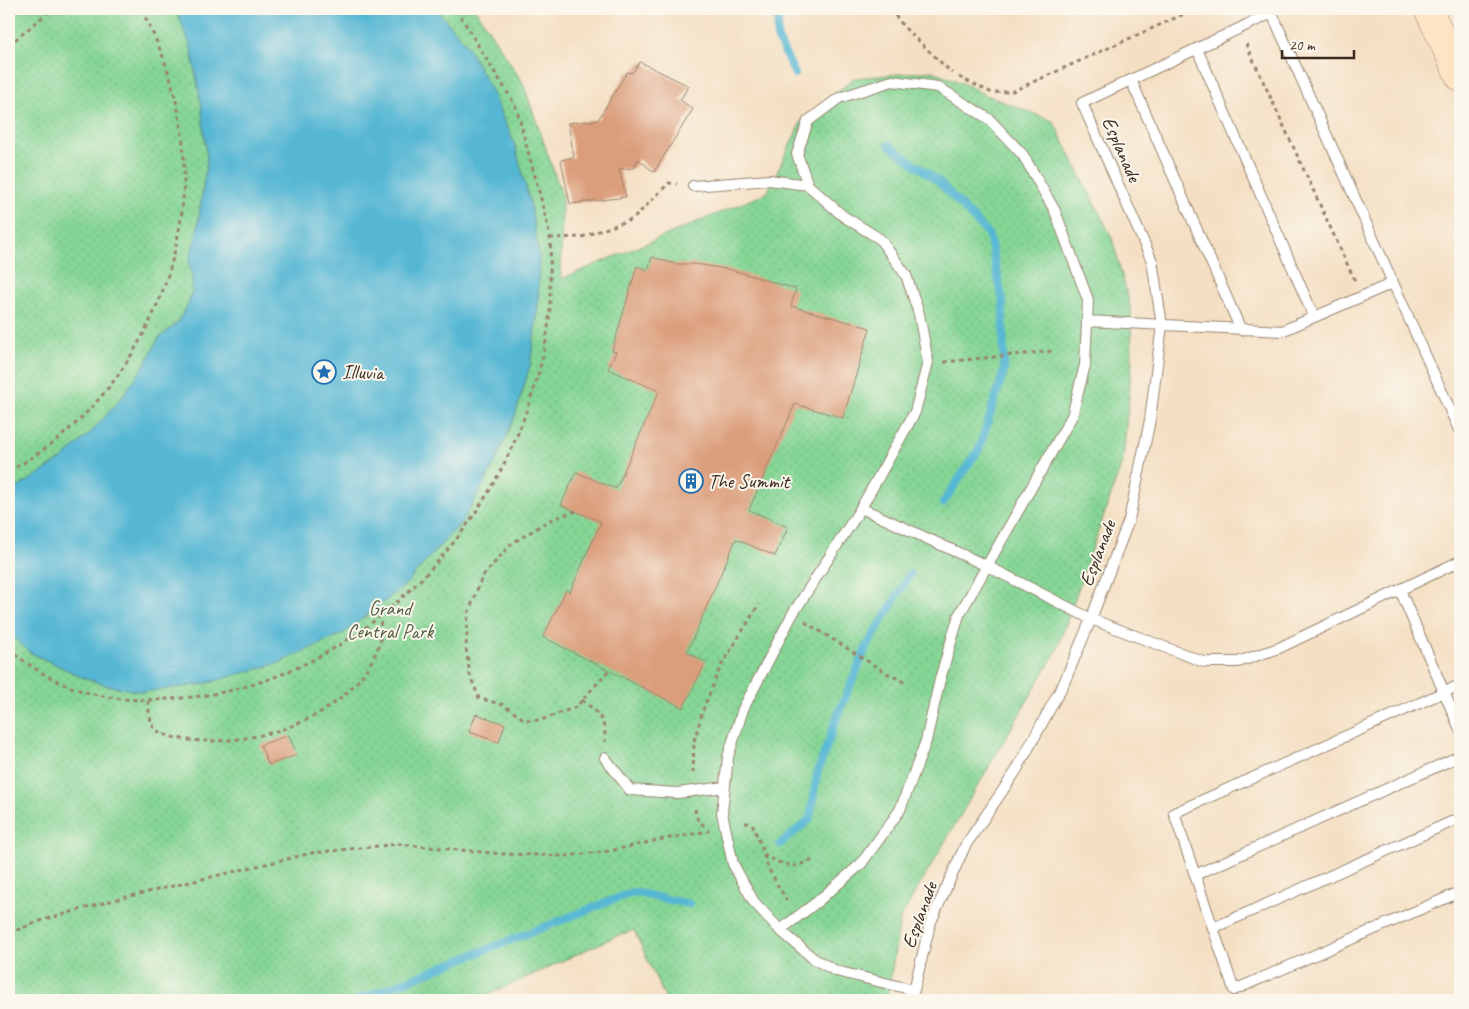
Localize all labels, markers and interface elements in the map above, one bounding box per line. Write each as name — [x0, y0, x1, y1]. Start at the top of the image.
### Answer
scale bar — [1282, 28, 1354, 60]
text: 20 m — [1289, 36, 1316, 55]
street label: Esplanade — [1096, 113, 1147, 187]
place icon: Illuvia — [311, 359, 337, 385]
place label: Illuvia — [342, 360, 385, 385]
building icon: The Summit — [678, 468, 704, 494]
place label: The Summit — [708, 469, 791, 494]
street label: Esplanade — [1074, 515, 1122, 590]
park label: Grand Central Park — [347, 596, 435, 644]
street label: Esplanade — [896, 877, 943, 952]

